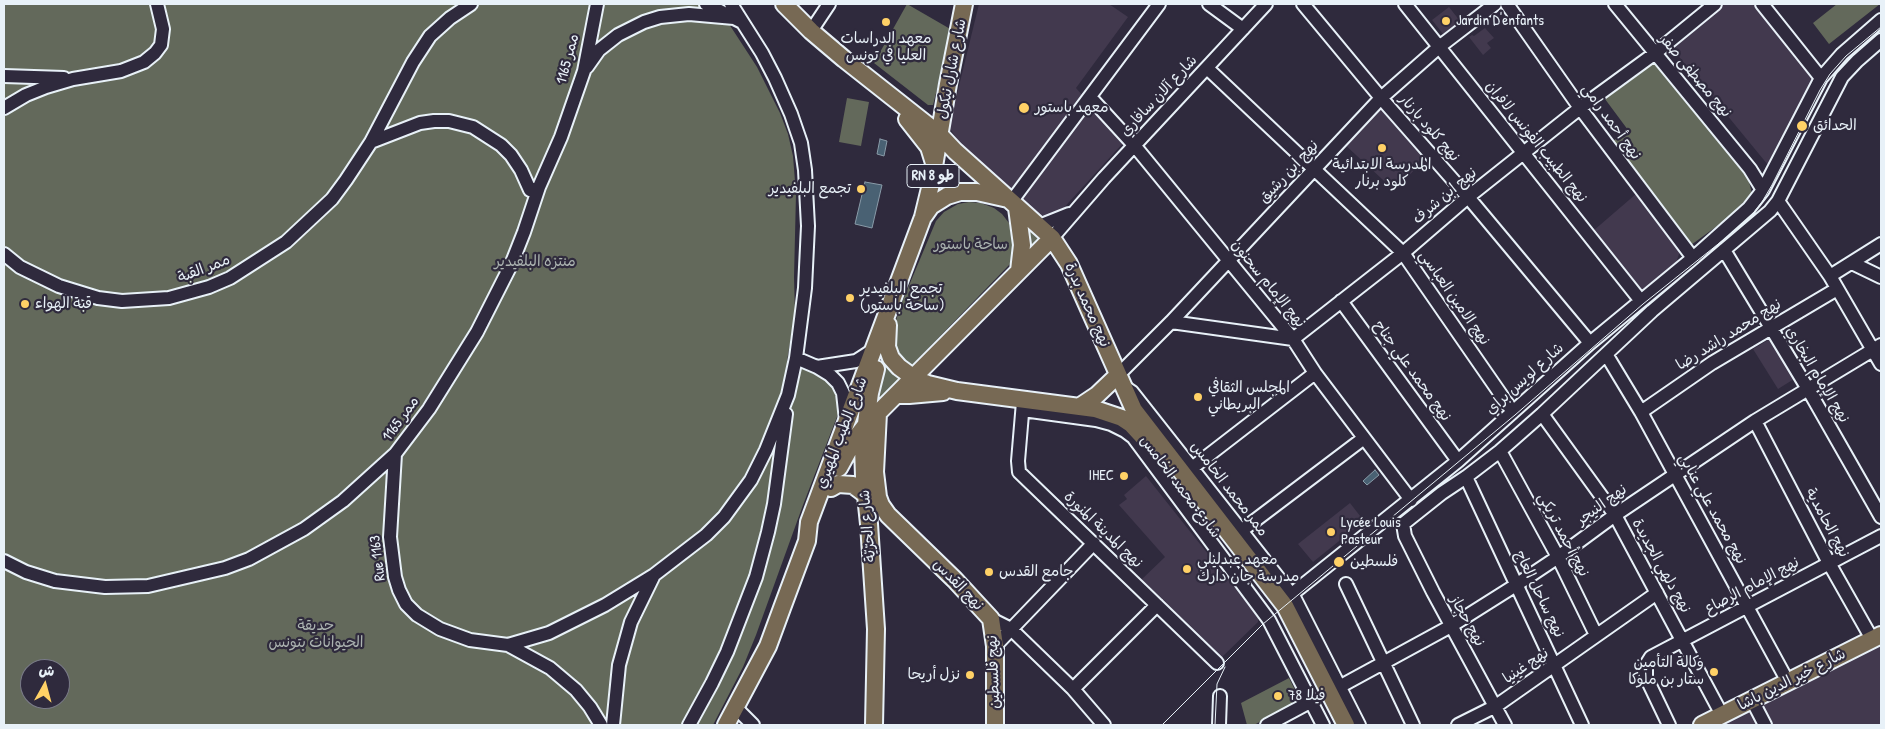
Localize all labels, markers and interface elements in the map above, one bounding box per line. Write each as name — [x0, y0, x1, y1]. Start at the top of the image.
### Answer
place label: Jardin D'enfants — [1456, 12, 1544, 30]
marker: Jardin D'enfants — [1440, 15, 1452, 27]
marker: معهد الدراسات العليا في تونس — [880, 16, 892, 28]
street label: شارع شارل نيكول — [933, 17, 971, 121]
place label: معهد الدراسات العليا في تونس — [840, 30, 932, 65]
street label: نهج مصطفى صفر — [1655, 31, 1735, 121]
street label: ممر 1165 — [553, 32, 583, 86]
street label: شارع آلان سافاري — [1117, 52, 1201, 140]
street label: نهج الطبيب الفونس لافران — [1481, 77, 1591, 207]
street label: نهج أحمد رامي — [1578, 81, 1644, 163]
street label: نهج كلود بارنار — [1395, 91, 1463, 165]
place label: معهد باستور — [1035, 99, 1109, 117]
marker: معهد باستور — [1017, 101, 1031, 115]
place label: الحدائق — [1813, 117, 1857, 135]
marker: الحدائق — [1795, 119, 1809, 133]
street label: نهج ابن رشيق — [1255, 137, 1323, 207]
marker: المدرسة الابتدائية كلود برنار — [1376, 142, 1388, 154]
place label: المدرسة الابتدائية كلود برنار — [1333, 156, 1431, 191]
street label: نهج ابن شرف — [1409, 164, 1481, 228]
road number: RN 8 طو — [907, 165, 959, 188]
place label: تجمع البلفيدير — [769, 180, 851, 198]
marker: تجمع البلفيدير — [855, 183, 867, 195]
park label: ساحة باستور — [934, 236, 1008, 254]
street label: نهج الإمام سحنون — [1227, 236, 1309, 332]
street label: نهج الامين العباسي — [1415, 247, 1493, 349]
street label: ممر القبة — [175, 251, 233, 287]
park label: منتزه البلفيدير — [494, 253, 576, 271]
street label: نهج محمد بدرة — [1060, 260, 1114, 350]
place label: تجمع البلفيدير (ساحة باستور) — [860, 280, 944, 315]
marker: تجمع البلفيدير (ساحة باستور) — [844, 292, 856, 304]
place label: قبة الهواء — [35, 295, 92, 313]
street label: نهج محمد راشد رضا — [1673, 295, 1785, 375]
marker: قبة الهواء — [19, 298, 31, 310]
street label: نهج محمد علي جناح — [1369, 317, 1455, 425]
street label: نهج الإمام البخاري — [1781, 324, 1853, 426]
street label: شارع لويس براي — [1482, 339, 1568, 419]
street label: شارع الطيب المهيري — [812, 375, 872, 491]
place label: المجلس الثقافي البريطاني — [1208, 379, 1290, 414]
marker: المجلس الثقافي البريطاني — [1192, 391, 1204, 403]
street label: ممر 1165 — [379, 393, 423, 445]
street label: شارع محمد الخامس — [1136, 432, 1224, 542]
street label: ممر محمد الخامس — [1186, 438, 1272, 540]
street label: نهج محمد علي عنابي — [1674, 451, 1750, 567]
place label: IHEC — [1089, 467, 1114, 485]
marker: IHEC — [1118, 470, 1130, 482]
street label: نهج النيجر — [1573, 481, 1631, 529]
street label: نهج الحامدية — [1801, 485, 1853, 561]
street label: نهج المدينة المنورة — [1060, 488, 1146, 572]
street label: شارع الحرّيّة — [856, 489, 880, 563]
street label: نهج أحمد تريكي — [1533, 490, 1593, 580]
place label: Lycée Louis Pasteur — [1341, 514, 1401, 549]
street label: نهج دلهي الجديدة — [1628, 516, 1694, 616]
marker: Lycée Louis Pasteur — [1325, 526, 1337, 538]
street label: Rue 1163 — [366, 534, 390, 582]
street label: نهج ساحل العاج — [1510, 547, 1568, 641]
place label: معهد عبدليلي مدرسة جان دارك — [1197, 551, 1299, 586]
place label: فلسطين — [1350, 553, 1398, 571]
street label: نهج الإمام الرصاع — [1701, 553, 1803, 619]
street label: نهج القدس — [929, 555, 987, 615]
marker: فلسطين — [1332, 555, 1346, 569]
place label: جامع القدس — [999, 563, 1073, 581]
marker: معهد عبدليلي مدرسة جان دارك — [1181, 563, 1193, 575]
marker: جامع القدس — [983, 566, 995, 578]
street label: نهج حجاز — [1446, 592, 1488, 650]
park label: حديقة الحيوانات بتونس — [268, 617, 364, 652]
street label: نهج فلسطين — [984, 635, 1004, 709]
street label: نهج غينيا — [1500, 644, 1552, 688]
street label: شارع خير الدين باشا — [1735, 645, 1849, 715]
place label: وكالة التأمين ستار بن ملوكا — [1628, 654, 1704, 689]
north arrow — [20, 659, 70, 709]
text: ش — [38, 659, 56, 680]
place label: نزل أريحا — [907, 666, 960, 684]
marker: وكالة التأمين ستار بن ملوكا — [1708, 666, 1720, 678]
marker: نزل أريحا — [964, 669, 976, 681]
place label: فيلا 78 — [1288, 687, 1325, 705]
marker: فيلا 78 — [1272, 690, 1284, 702]

